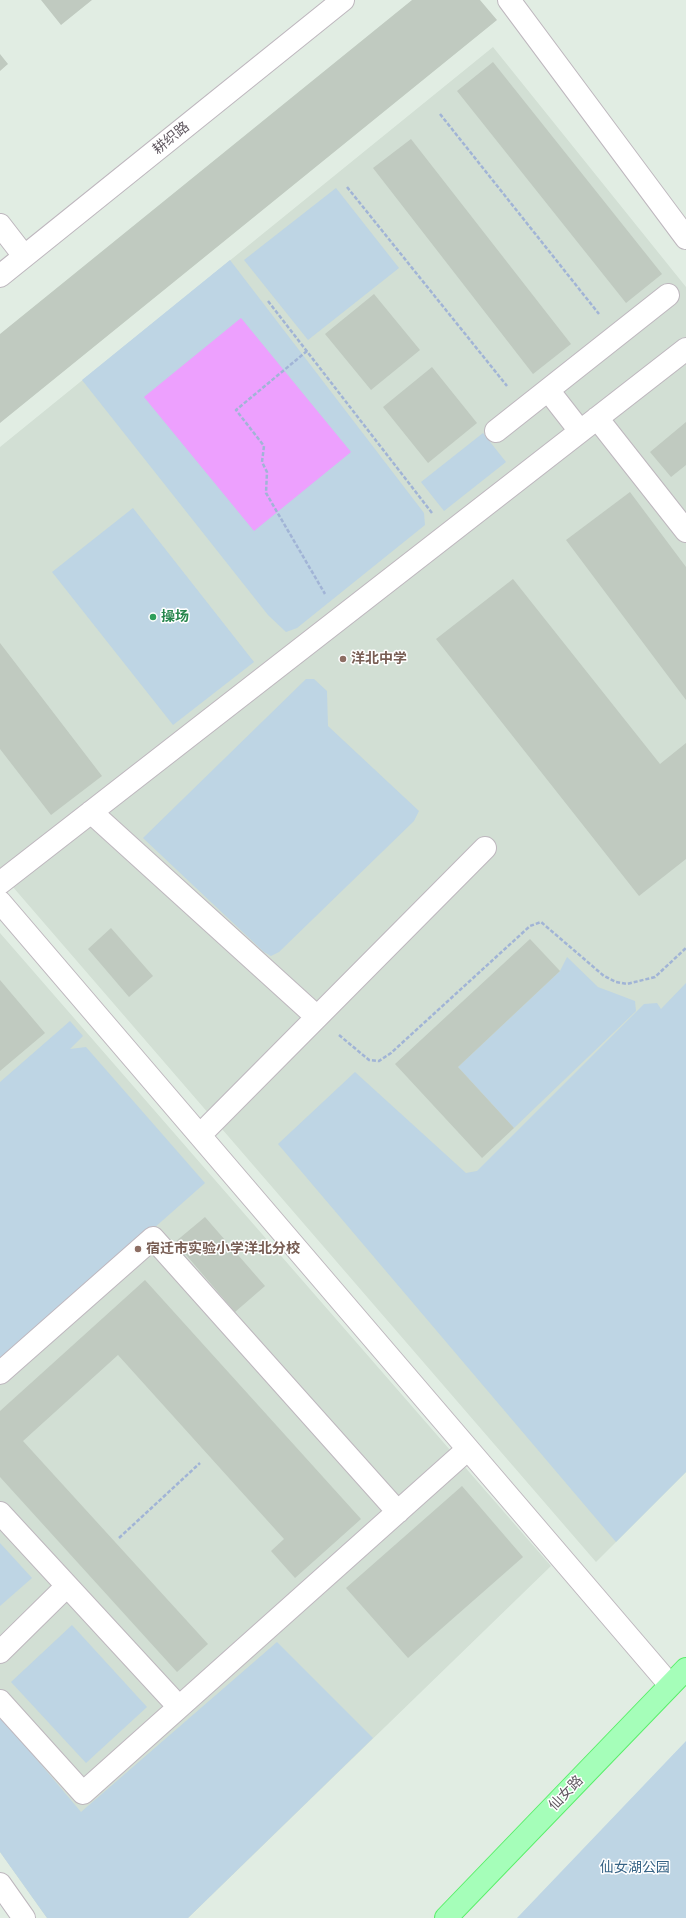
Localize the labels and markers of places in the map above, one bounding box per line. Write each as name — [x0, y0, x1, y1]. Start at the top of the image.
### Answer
place label: 操场 — [161, 609, 189, 625]
marker: 操场 — [148, 612, 158, 622]
place label: 洋北中学 — [351, 651, 407, 667]
marker: 洋北中学 — [338, 654, 348, 664]
place label: 宿迁市实验小学洋北分校 — [146, 1241, 300, 1257]
marker: 宿迁市实验小学洋北分校 — [133, 1244, 143, 1254]

